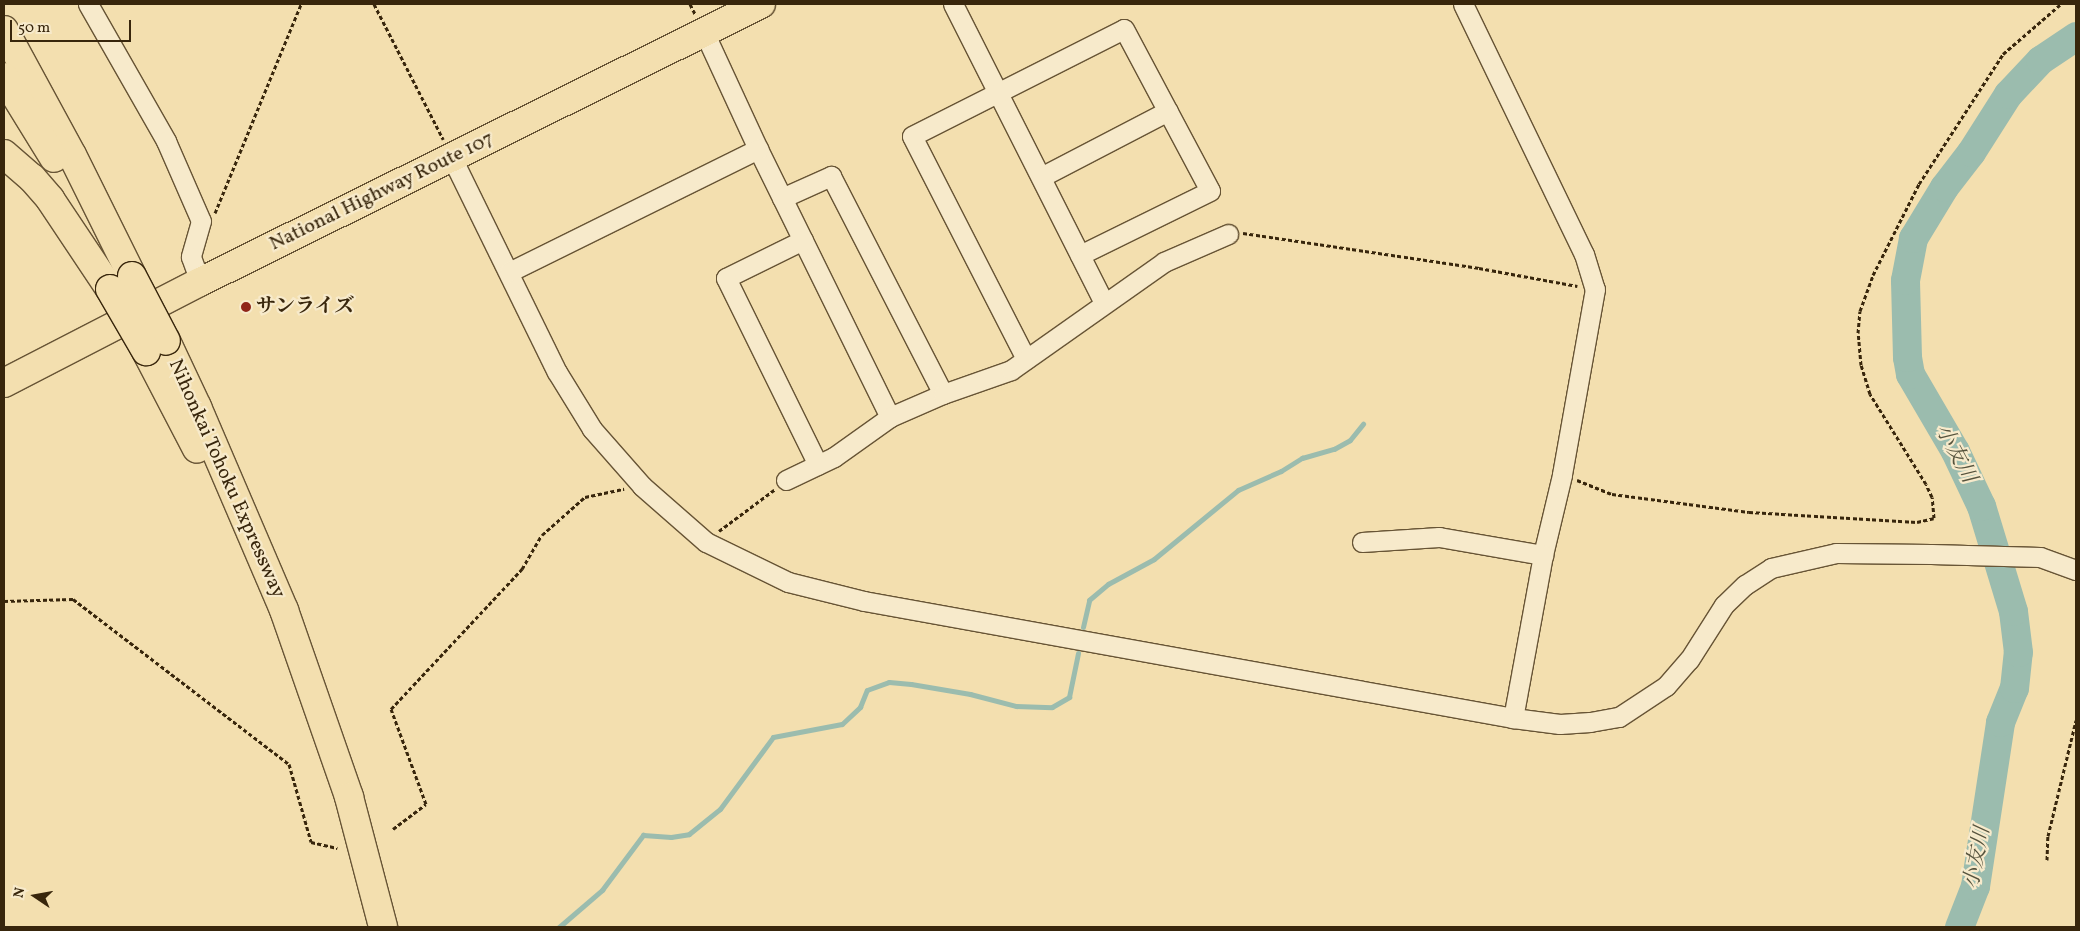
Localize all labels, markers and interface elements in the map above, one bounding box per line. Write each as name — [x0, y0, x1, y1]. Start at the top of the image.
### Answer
scale bar — [12, 10, 134, 42]
text: 50 m — [18, 18, 50, 39]
street label: National Highway Route 107 — [266, 127, 498, 257]
place label: サンライズ — [256, 295, 356, 319]
marker: サンライズ — [240, 301, 252, 313]
street label: Nihonkai Tohoku Expressway — [162, 356, 290, 602]
water label: 小友川 — [1929, 420, 1981, 488]
water label: 小友川 — [1960, 825, 1996, 891]
north arrow — [10, 871, 60, 921]
text: N — [9, 886, 30, 900]

